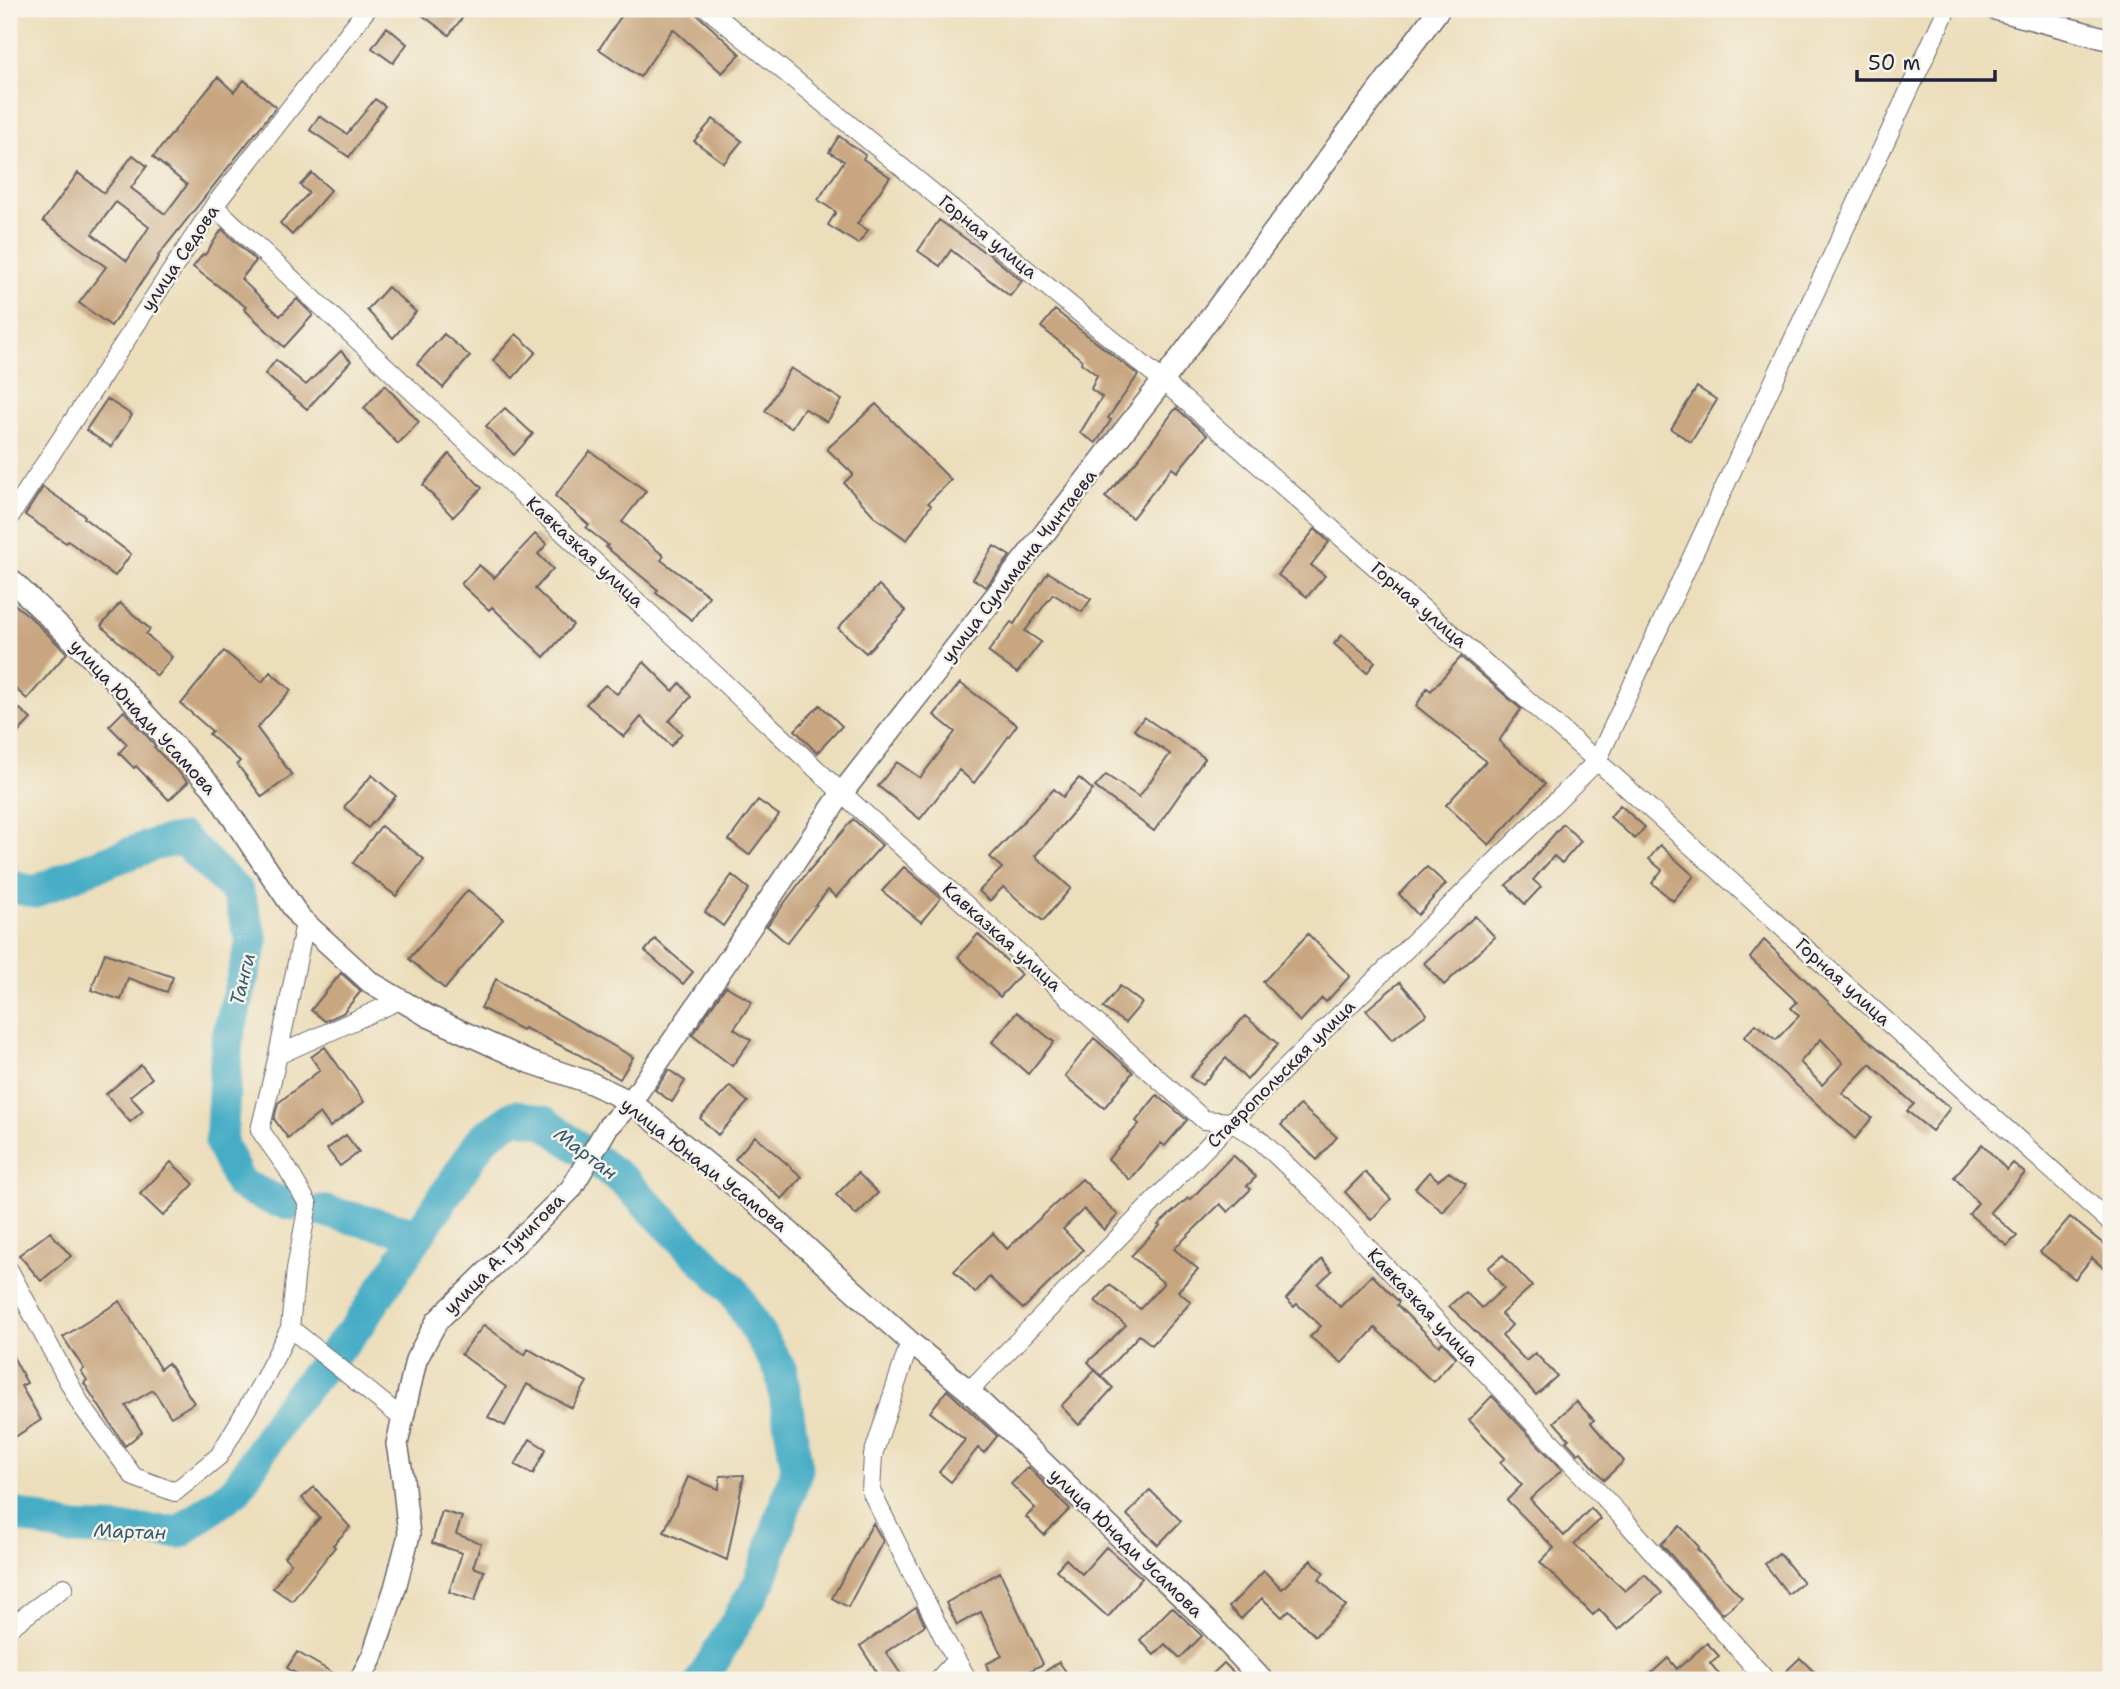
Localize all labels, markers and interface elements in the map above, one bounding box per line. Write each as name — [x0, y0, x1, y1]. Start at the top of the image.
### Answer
scale bar — [1857, 38, 1996, 82]
text: 50 m — [1868, 49, 1921, 77]
street label: Горная улица — [934, 190, 1042, 284]
street label: улица Седова — [136, 200, 224, 316]
street label: улица Сулимана Чинтаева — [936, 464, 1102, 668]
street label: Кавказкая улица — [521, 491, 649, 613]
street label: Горная улица — [1366, 557, 1472, 653]
street label: улица Юнади Усамова — [64, 634, 222, 800]
street label: Кавказкая улица — [937, 877, 1067, 997]
street label: Горная улица — [1790, 933, 1896, 1031]
water label: Танги — [224, 950, 261, 1008]
street label: Ставропольская улица — [1202, 995, 1360, 1153]
street label: улица Юнади Усамова — [616, 1092, 792, 1238]
water label: Мартан — [549, 1122, 622, 1185]
street label: улица А. Гучигова — [438, 1188, 570, 1320]
street label: Кавказкая улица — [1362, 1243, 1484, 1371]
street label: улица Юнади Усамова — [1044, 1463, 1208, 1623]
water label: Мартан — [93, 1518, 167, 1545]

